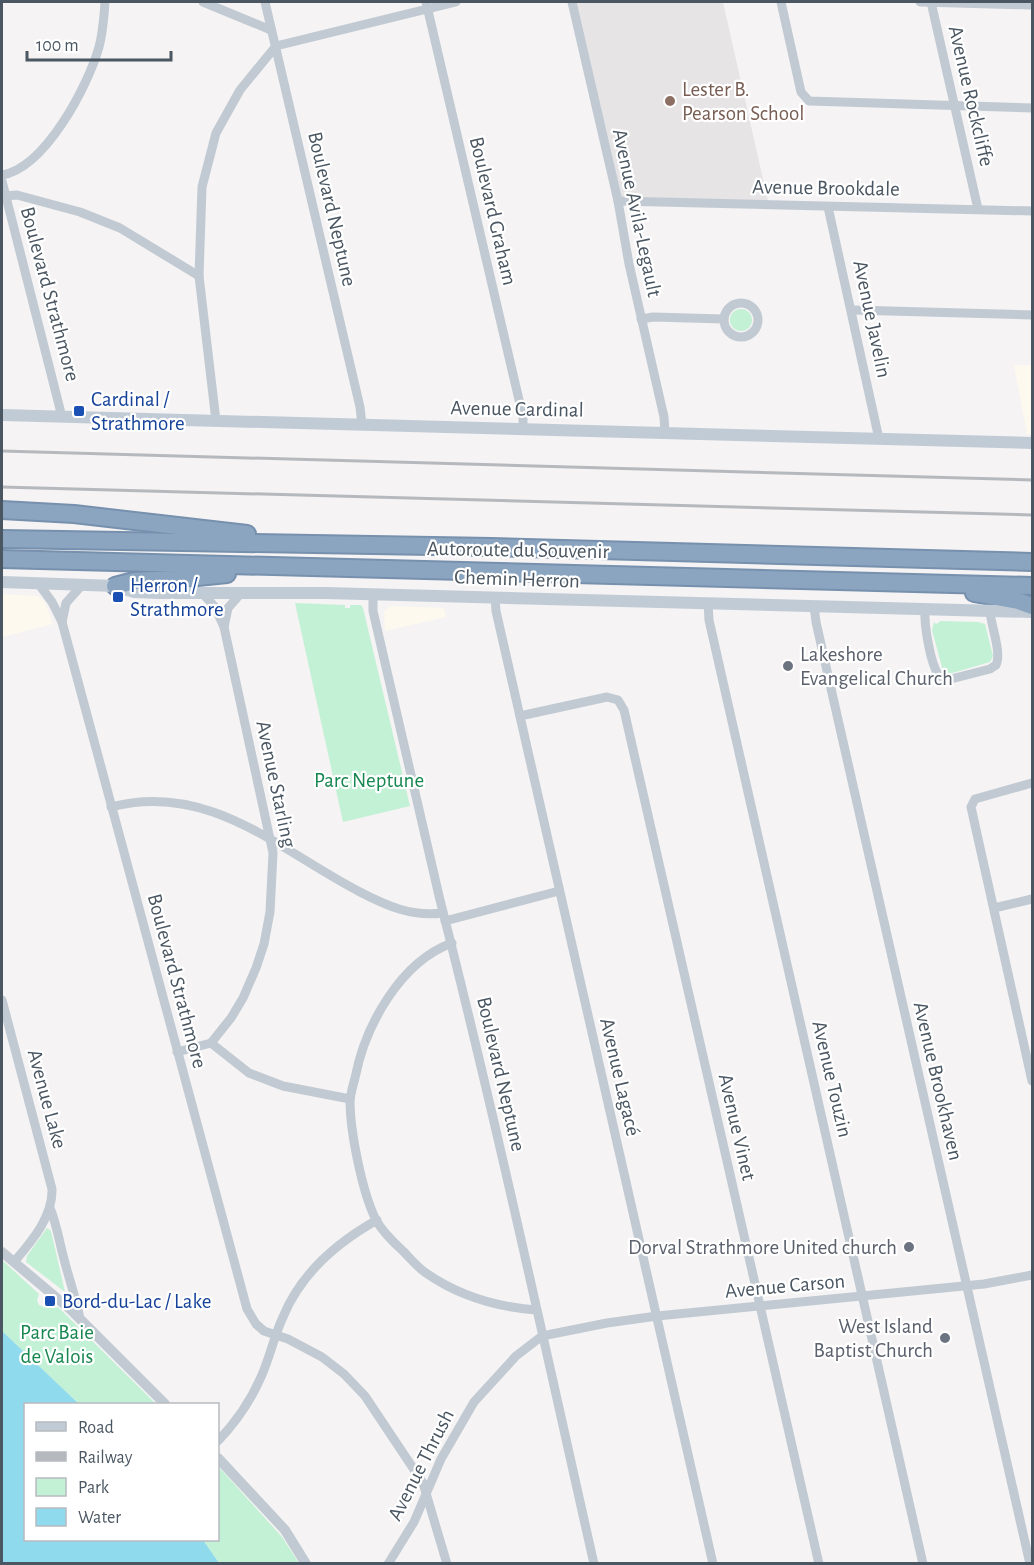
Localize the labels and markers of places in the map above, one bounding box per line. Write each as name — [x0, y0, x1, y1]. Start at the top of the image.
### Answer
place label: Lester B. Pearson School — [682, 79, 804, 124]
marker: Lester B. Pearson School — [663, 94, 677, 108]
place label: Cardinal / Strathmore — [91, 389, 185, 434]
marker: Cardinal / Strathmore — [72, 404, 86, 418]
place label: Herron / Strathmore — [130, 575, 224, 620]
marker: Herron / Strathmore — [111, 590, 125, 604]
place label: Lakeshore Evangelical Church — [800, 644, 953, 689]
marker: Lakeshore Evangelical Church — [781, 659, 795, 673]
place label: Dorval Strathmore United church — [628, 1237, 897, 1258]
marker: Dorval Strathmore United church — [902, 1240, 916, 1254]
place label: Bord-du-Lac / Lake — [62, 1291, 211, 1312]
marker: Bord-du-Lac / Lake — [43, 1294, 57, 1308]
place label: West Island Baptist Church — [814, 1316, 933, 1361]
marker: West Island Baptist Church — [938, 1331, 952, 1345]

